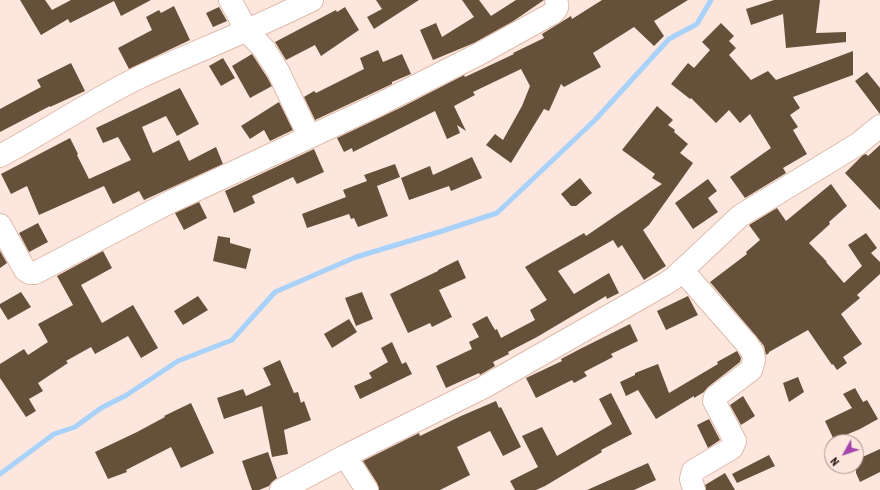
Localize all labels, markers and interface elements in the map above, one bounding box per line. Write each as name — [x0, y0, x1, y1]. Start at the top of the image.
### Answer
north arrow — [824, 434, 864, 474]
text: N — [828, 455, 842, 468]

